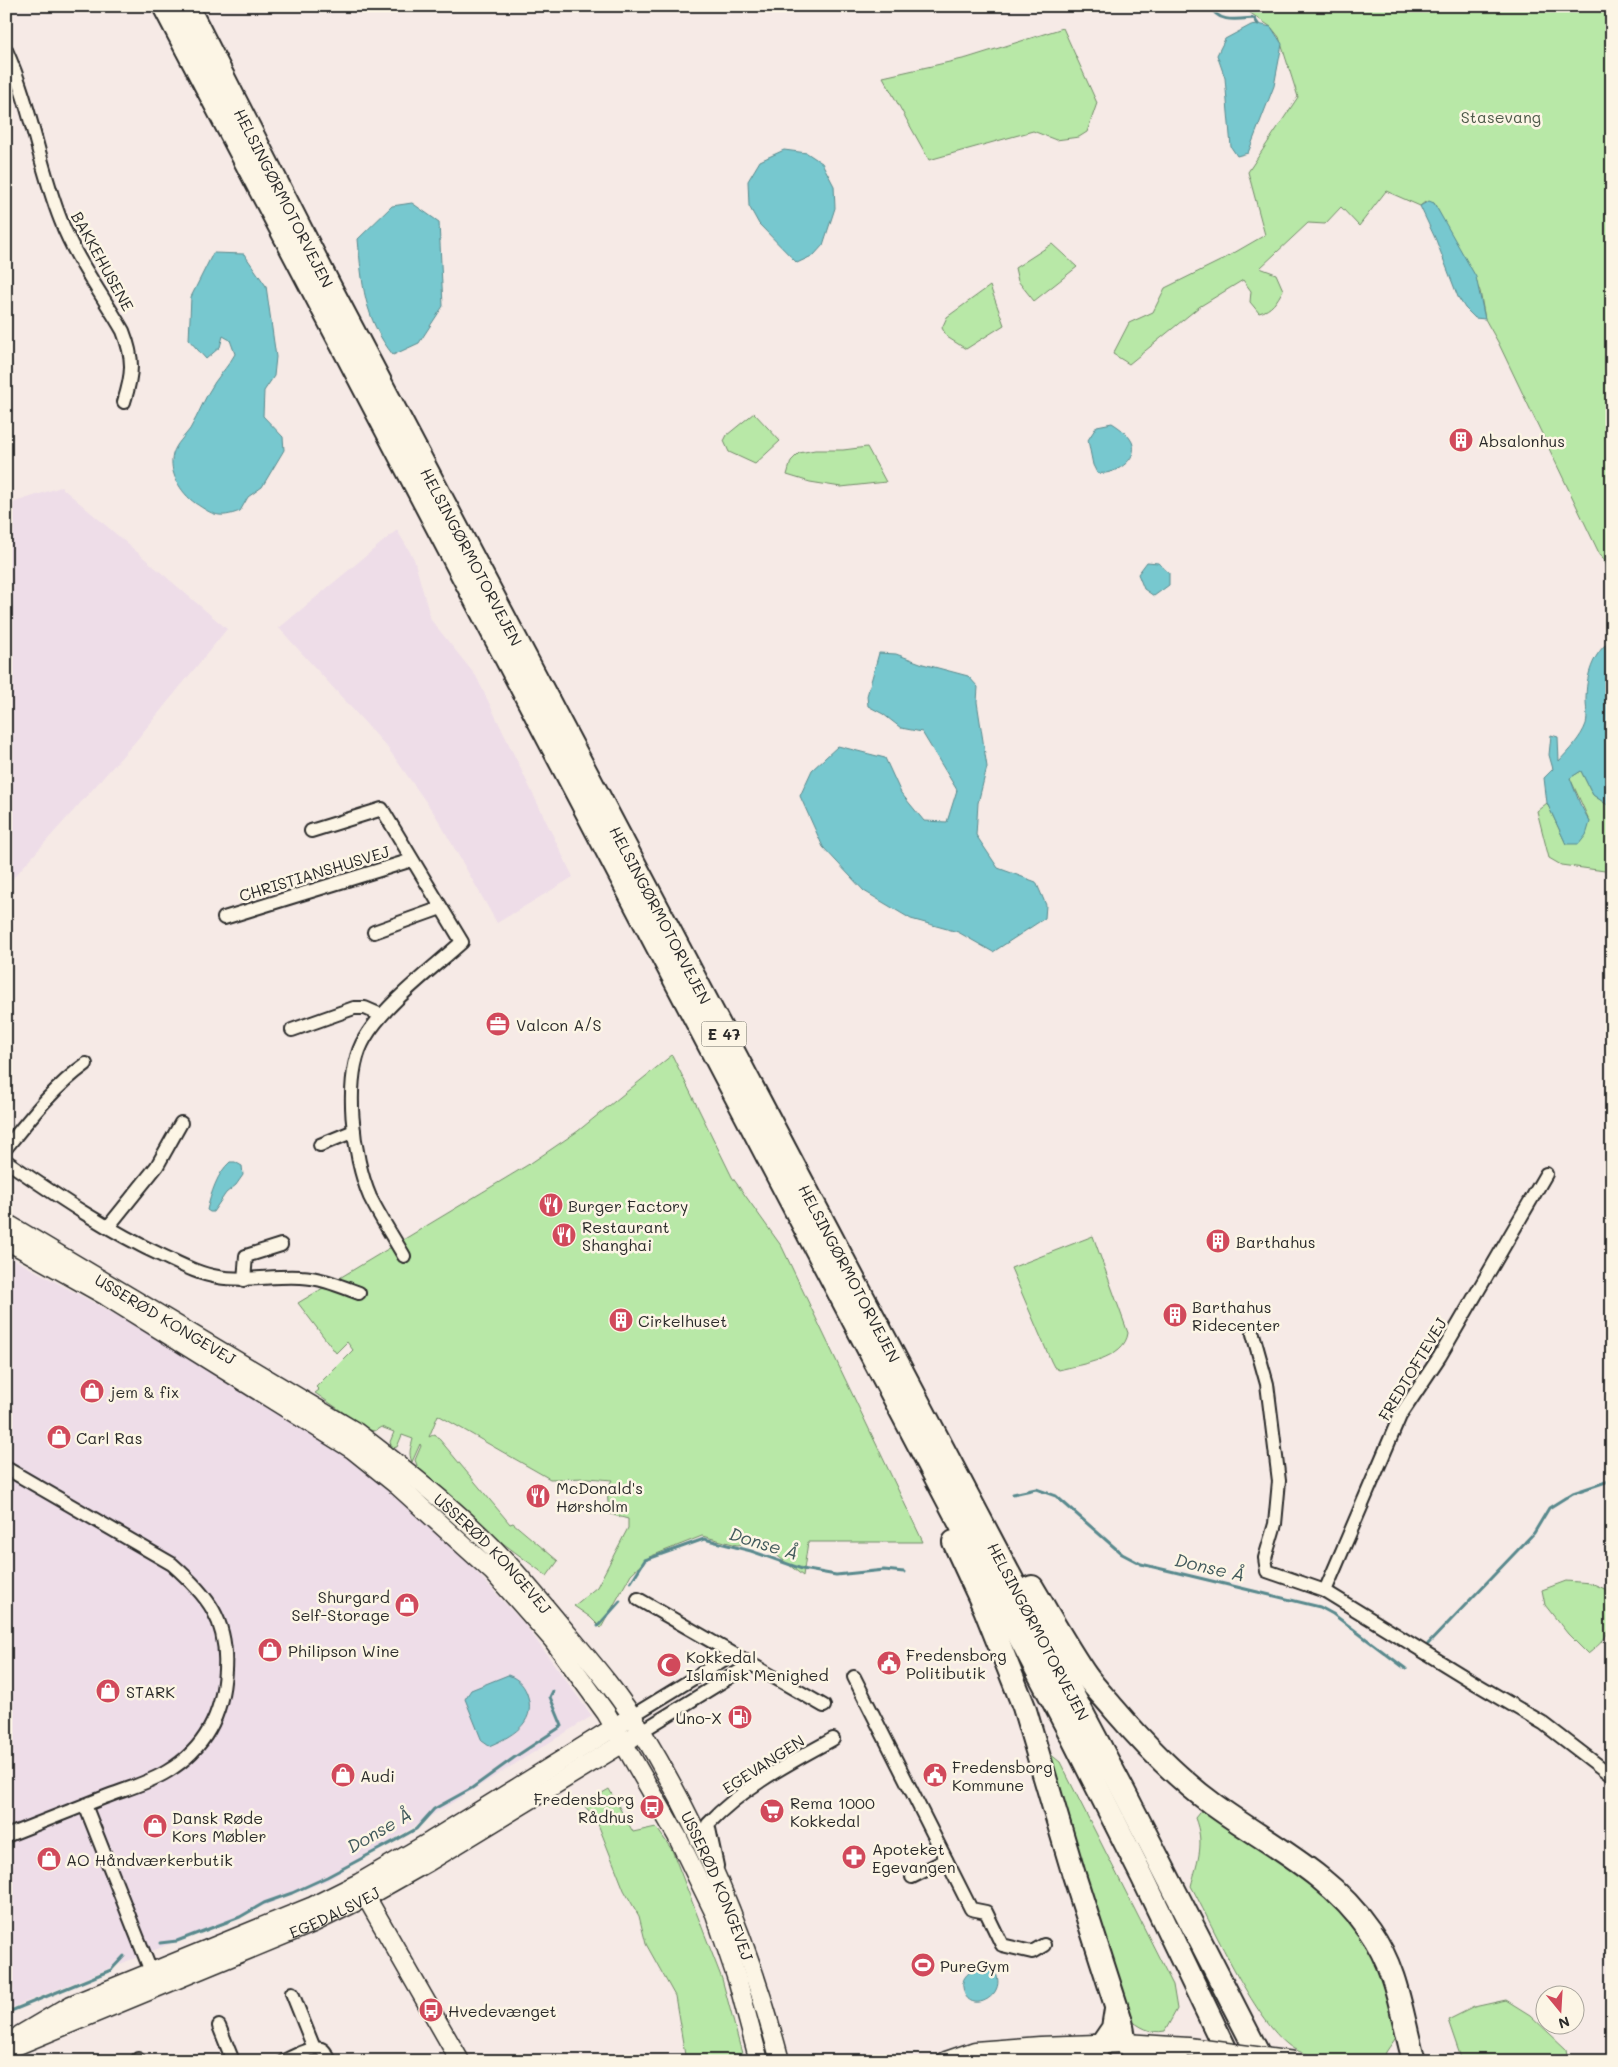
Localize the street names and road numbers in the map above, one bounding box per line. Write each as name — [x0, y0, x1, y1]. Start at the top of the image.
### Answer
street label: HELSINGØRMOTORVEJEN — [230, 105, 339, 291]
street label: BAKKEHUSENE — [67, 207, 139, 315]
street label: HELSINGØRMOTORVEJEN — [417, 464, 528, 649]
street label: HELSINGØRMOTORVEJEN — [606, 822, 717, 1007]
street label: CHRISTIANSHUSVEJ — [236, 840, 392, 906]
road number: E 47 — [702, 1022, 746, 1046]
street label: HELSINGØRMOTORVEJEN — [795, 1180, 906, 1365]
street label: USSERØD KONGEVEJ — [91, 1268, 240, 1369]
street label: FREDTOFTEVEJ — [1373, 1314, 1451, 1424]
street label: USSERØD KONGEVEJ — [430, 1488, 557, 1618]
street label: HELSINGØRMOTORVEJEN — [984, 1539, 1095, 1724]
street label: EGEVANGEN — [718, 1730, 808, 1798]
street label: USSERØD KONGEVEJ — [677, 1807, 759, 1963]
street label: EGEDALSVEJ — [286, 1881, 383, 1942]

